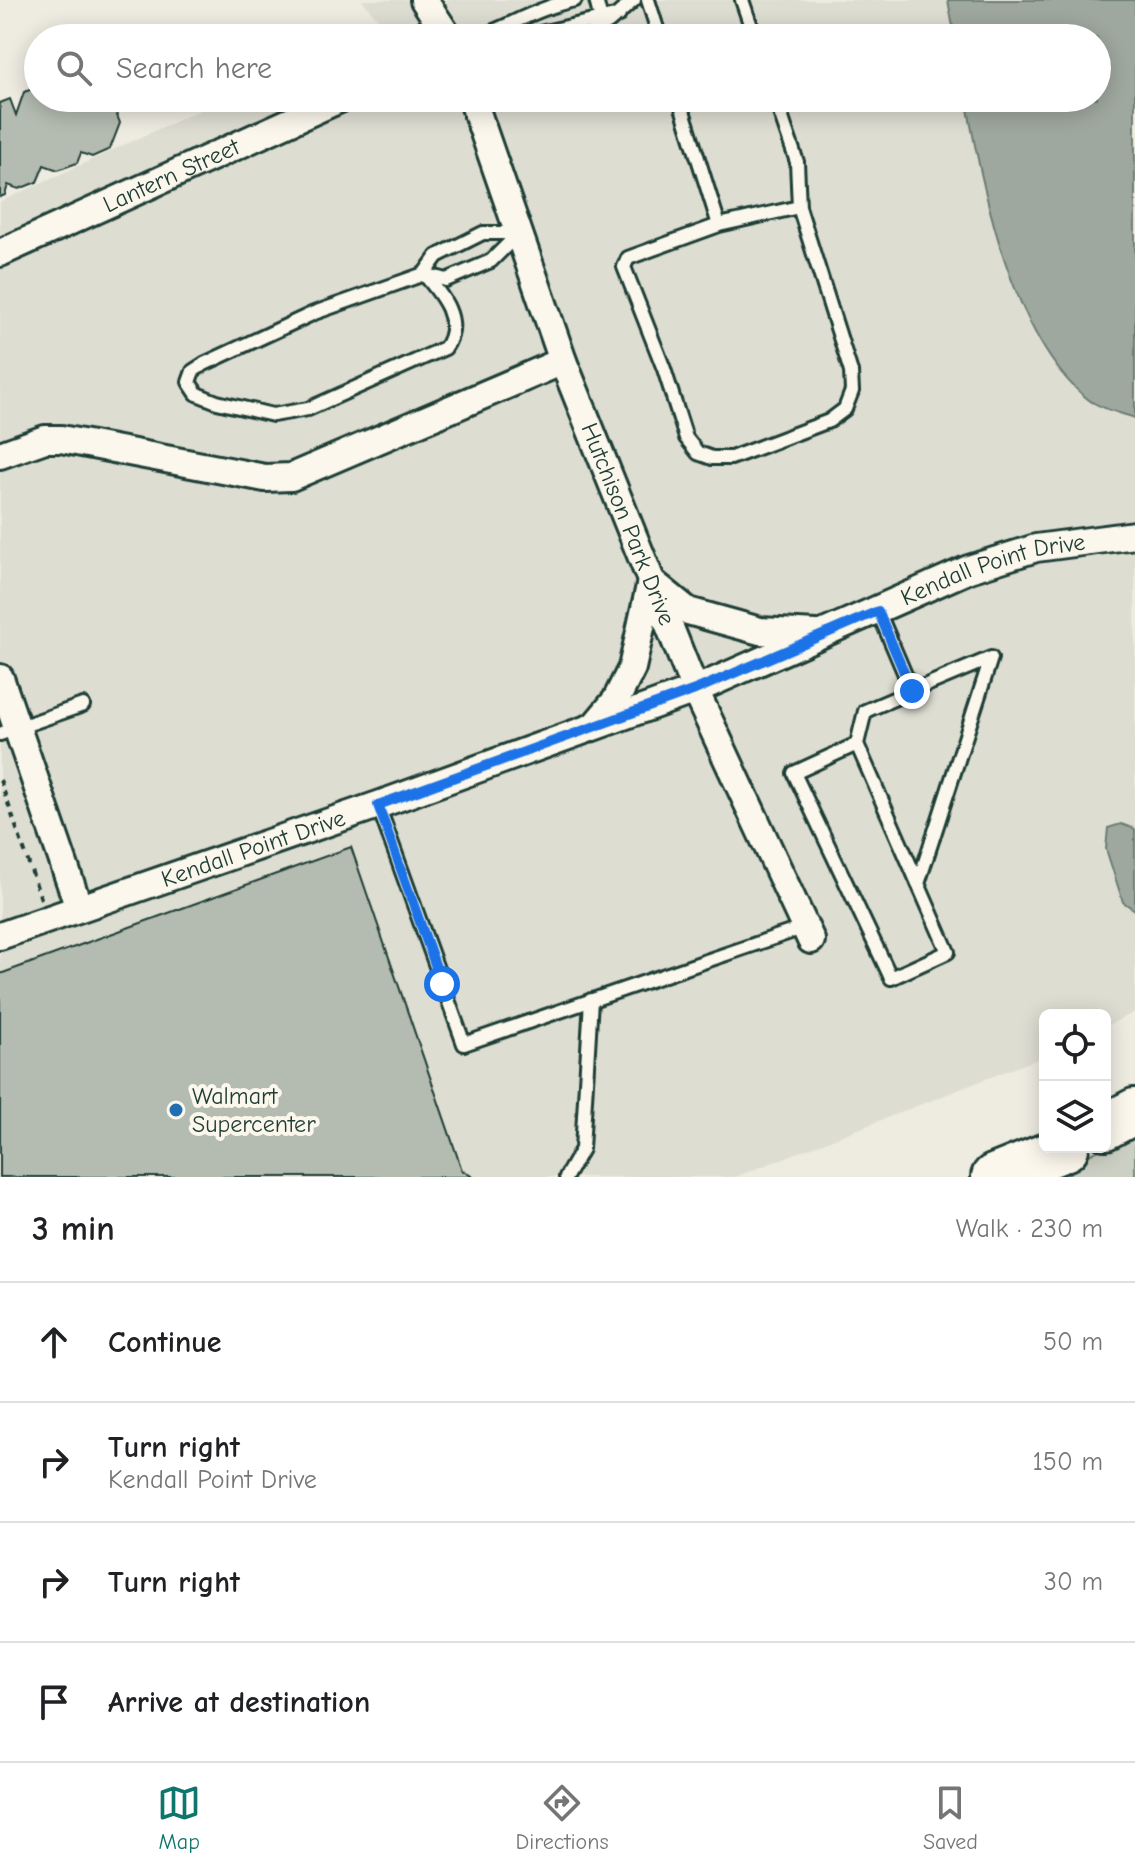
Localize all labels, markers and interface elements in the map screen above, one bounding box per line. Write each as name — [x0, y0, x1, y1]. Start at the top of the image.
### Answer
search box — [24, 24, 1111, 112]
icon: search — [52, 46, 96, 90]
text: Search here — [116, 51, 272, 86]
street label: Lantern Street — [99, 132, 245, 218]
street label: Hutchison Park Drive — [575, 419, 682, 629]
street label: Kendall Point Drive — [896, 528, 1087, 611]
route end — [894, 673, 930, 709]
street label: Kendall Point Drive — [157, 803, 349, 893]
route start — [424, 966, 460, 1002]
map controls — [1039, 1009, 1111, 1153]
button: locate — [1039, 1009, 1111, 1081]
button: layers — [1039, 1081, 1111, 1153]
place label: Walmart Supercenter — [192, 1082, 316, 1138]
marker: Walmart Supercenter — [167, 1101, 185, 1119]
text: 3 min — [32, 1209, 115, 1249]
text: Walk · 230 m — [956, 1214, 1103, 1244]
icon: ahead — [32, 1320, 76, 1364]
text: Continue — [108, 1325, 222, 1360]
text: 50 m — [1043, 1327, 1103, 1357]
text: Turn right — [108, 1430, 240, 1465]
icon: right — [32, 1440, 76, 1484]
text: 150 m — [1033, 1447, 1103, 1477]
text: Kendall Point Drive — [108, 1465, 317, 1495]
icon: right — [32, 1560, 76, 1604]
text: Turn right — [108, 1565, 240, 1600]
text: 30 m — [1044, 1567, 1103, 1597]
icon: arrive — [32, 1680, 76, 1724]
text: Arrive at destination — [108, 1685, 370, 1720]
tab: Map — [157, 1781, 201, 1855]
tab: Directions — [516, 1781, 609, 1855]
tab: Saved — [923, 1781, 978, 1855]

